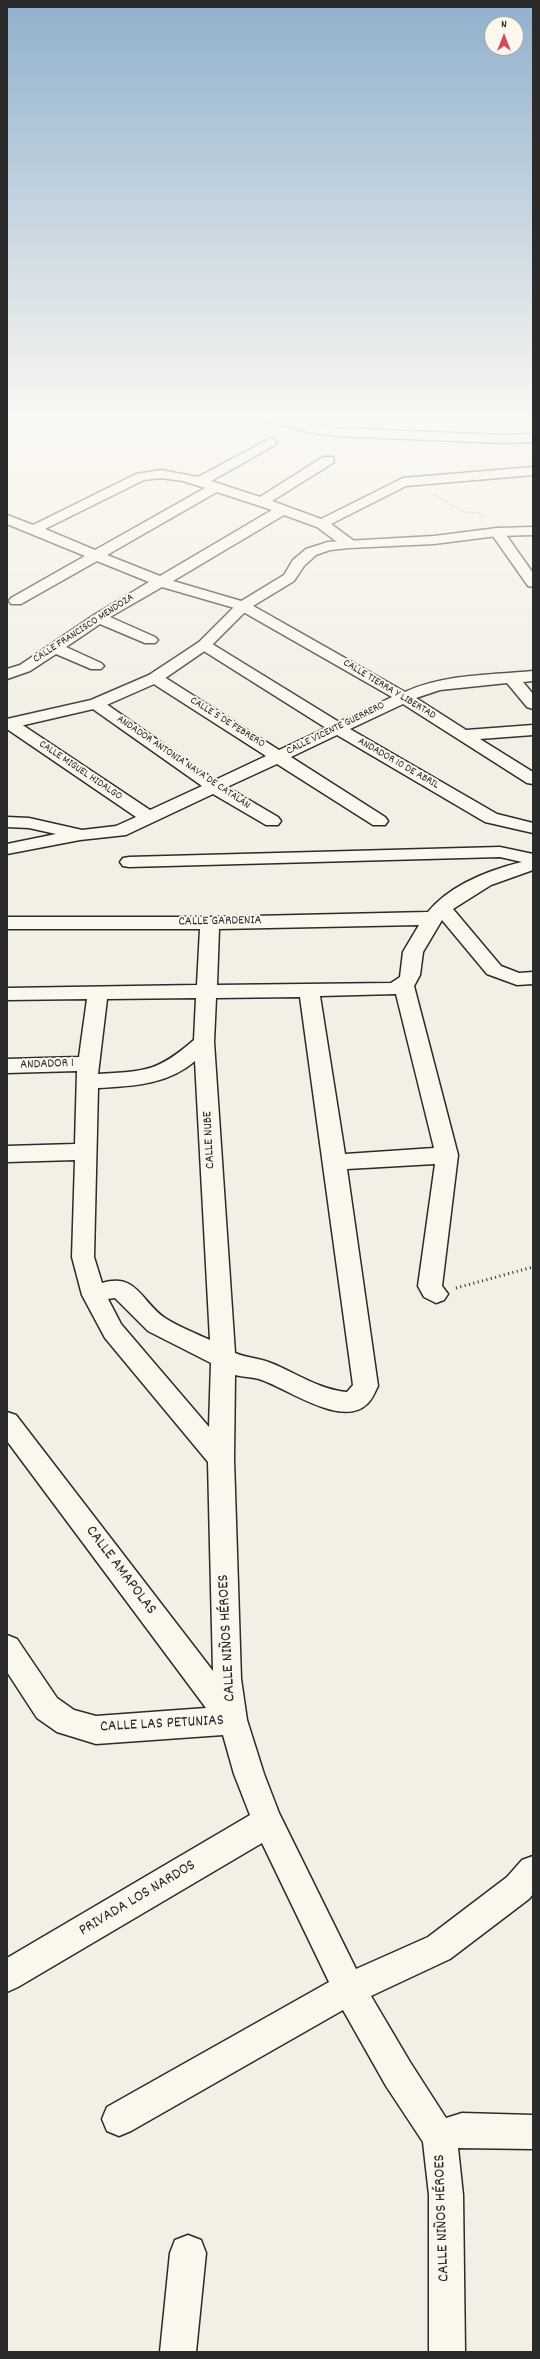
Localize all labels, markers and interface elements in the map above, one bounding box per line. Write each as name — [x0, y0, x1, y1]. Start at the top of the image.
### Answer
north arrow — [484, 16, 524, 56]
text: N — [501, 17, 507, 33]
street label: CALLE FRANCISCO MENDOZA — [31, 592, 137, 666]
street label: CALLE TIERRA Y LIBERTAD — [340, 657, 438, 723]
street label: CALLE 5 DE FEBRERO — [187, 695, 267, 751]
street label: CALLE VICENTE GUERRERO — [285, 699, 387, 759]
street label: ANDADOR ANTONIA NAVA DE CATALÁN — [114, 713, 252, 813]
street label: ANDADOR 10 DE ABRIL — [355, 735, 441, 793]
street label: CALLE MIGUEL HIDALGO — [36, 738, 124, 804]
street label: CALLE GARDENIA — [178, 913, 262, 931]
street label: ANDADOR 1 — [20, 1056, 74, 1074]
street label: CALLE NUBE — [201, 1111, 219, 1169]
street label: CALLE AMAPOLAS — [80, 1523, 160, 1619]
street label: CALLE NIÑOS HÉROES — [215, 1574, 241, 1702]
street label: CALLE LAS PETUNIAS — [100, 1712, 224, 1738]
street label: PRIVADA LOS NARDOS — [76, 1857, 200, 1941]
street label: CALLE NIÑOS HÉROES — [431, 2154, 455, 2282]

